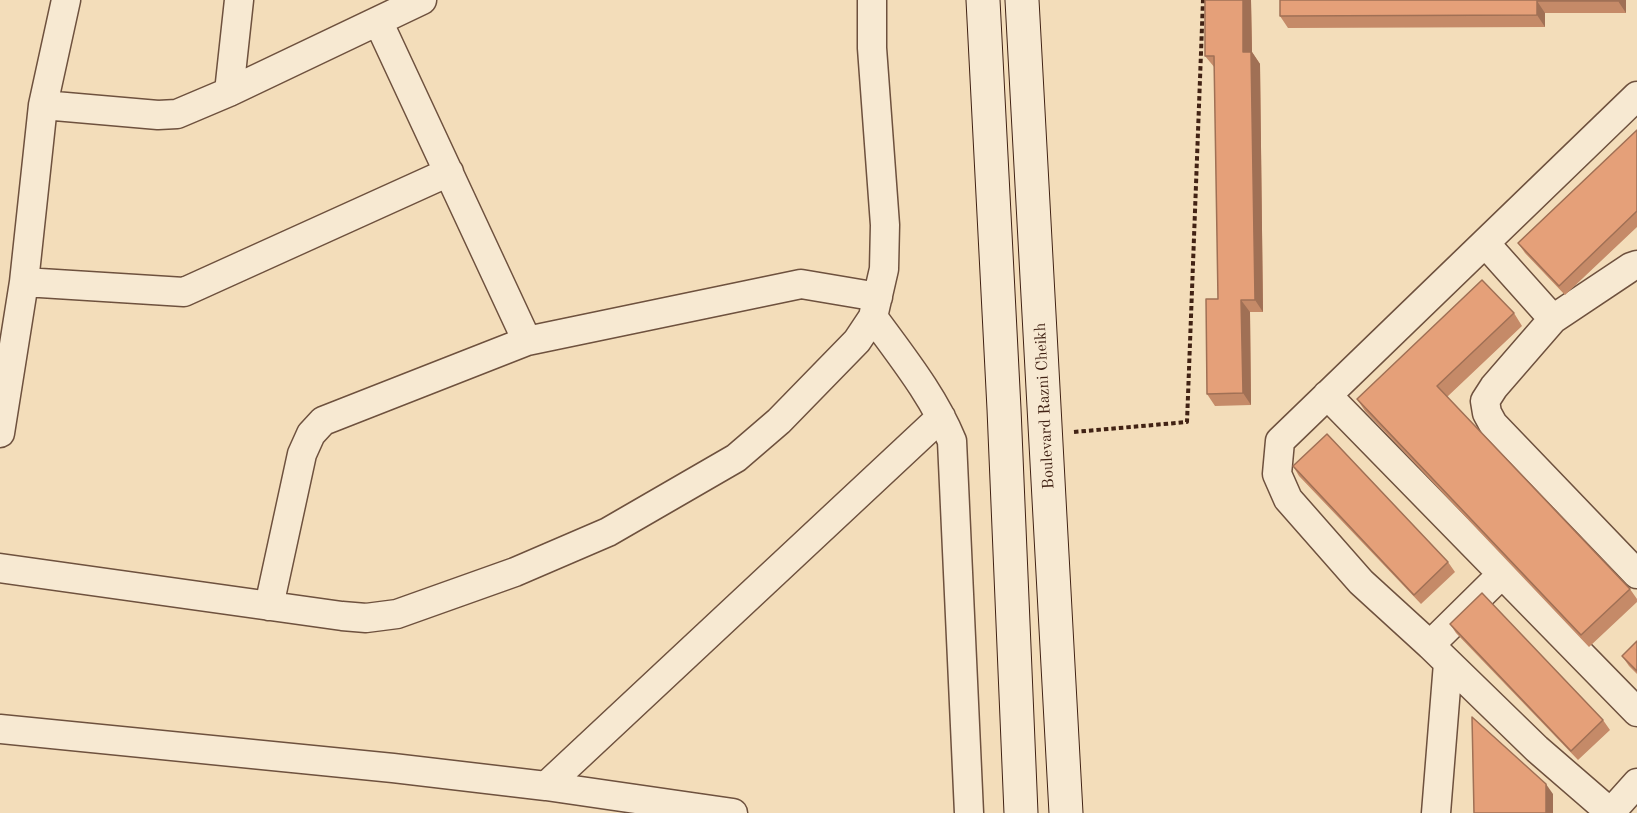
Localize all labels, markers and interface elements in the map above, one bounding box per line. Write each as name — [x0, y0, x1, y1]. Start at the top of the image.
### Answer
street label: Boulevard Razni Cheikh — [1031, 322, 1059, 490]

